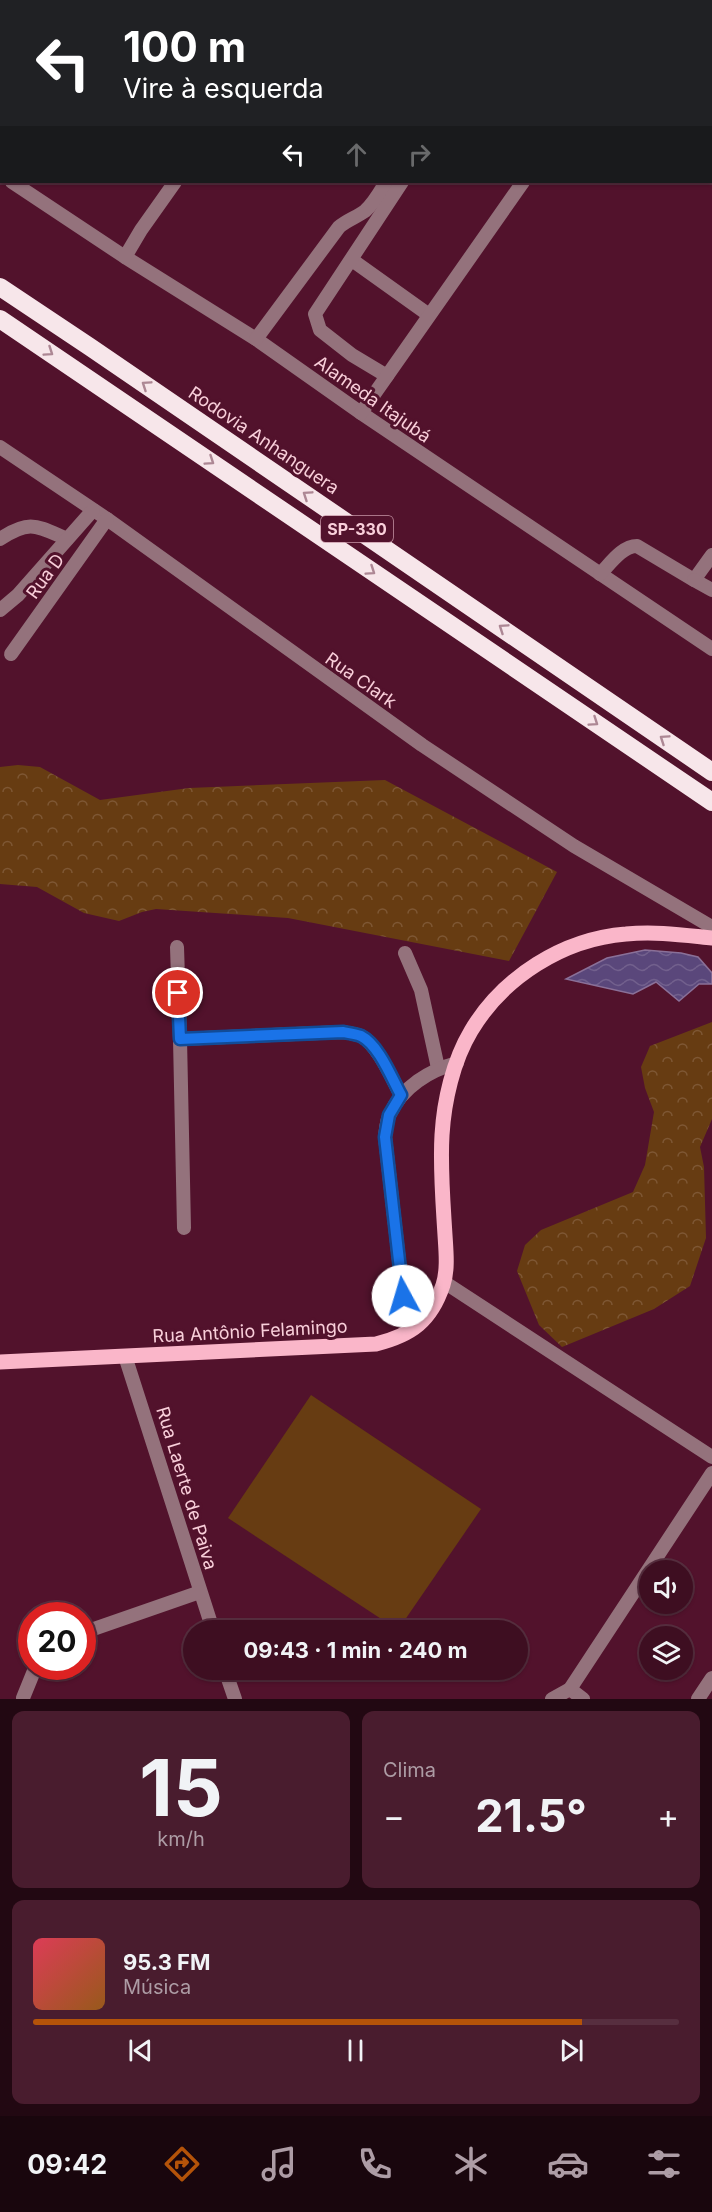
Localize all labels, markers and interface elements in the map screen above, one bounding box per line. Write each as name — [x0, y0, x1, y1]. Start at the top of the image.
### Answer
text: 100 m — [123, 21, 246, 72]
icon: left — [24, 24, 102, 102]
text: Vire à esquerda — [123, 72, 324, 105]
icon: left — [277, 138, 310, 171]
icon: ahead — [340, 138, 373, 171]
icon: right — [403, 138, 436, 171]
one-way arrow — [42, 344, 53, 355]
street label: Alameda Itajubá — [311, 351, 435, 447]
one-way arrow — [142, 381, 153, 392]
street label: Rodovia Anhanguera — [185, 382, 343, 498]
one-way arrow — [203, 454, 214, 465]
one-way arrow — [303, 491, 314, 502]
road number: SP-330 — [321, 516, 393, 542]
street label: Rua D — [22, 549, 68, 603]
one-way arrow — [364, 564, 375, 575]
one-way arrow — [499, 624, 510, 635]
street label: Rua Clark — [321, 648, 401, 712]
one-way arrow — [587, 714, 598, 725]
one-way arrow — [659, 735, 670, 746]
pin — [152, 967, 203, 1018]
icon: arrive — [161, 976, 194, 1009]
position arrow — [371, 1264, 435, 1328]
street label: Rua Antônio Felamingo — [152, 1315, 348, 1347]
street label: Rua Laerte de Paiva — [152, 1404, 222, 1572]
map controls — [639, 1560, 693, 1680]
button: sound — [639, 1560, 693, 1614]
speed limit sign: 20 — [18, 1602, 96, 1680]
button: layers — [639, 1626, 693, 1680]
text: 09:43 · 1 min · 240 m — [243, 1637, 468, 1663]
text: 15 — [139, 1740, 223, 1835]
text: Clima — [383, 1758, 436, 1782]
text: 21.5° — [475, 1788, 587, 1843]
text: − — [383, 1796, 405, 1836]
text: + — [657, 1796, 679, 1836]
text: km/h — [157, 1827, 205, 1851]
text: 95.3 FM — [123, 1949, 211, 1975]
text: Música — [123, 1975, 191, 1999]
icon: previous — [124, 2034, 157, 2067]
icon: pause — [339, 2034, 372, 2067]
icon: next — [555, 2034, 588, 2067]
icon: directions — [161, 2143, 203, 2185]
icon: music — [258, 2143, 300, 2185]
icon: phone — [354, 2143, 396, 2185]
icon: climate — [450, 2143, 492, 2185]
icon: car — [547, 2143, 589, 2185]
icon: filters — [643, 2143, 685, 2185]
text: 09:42 — [27, 2148, 107, 2181]

